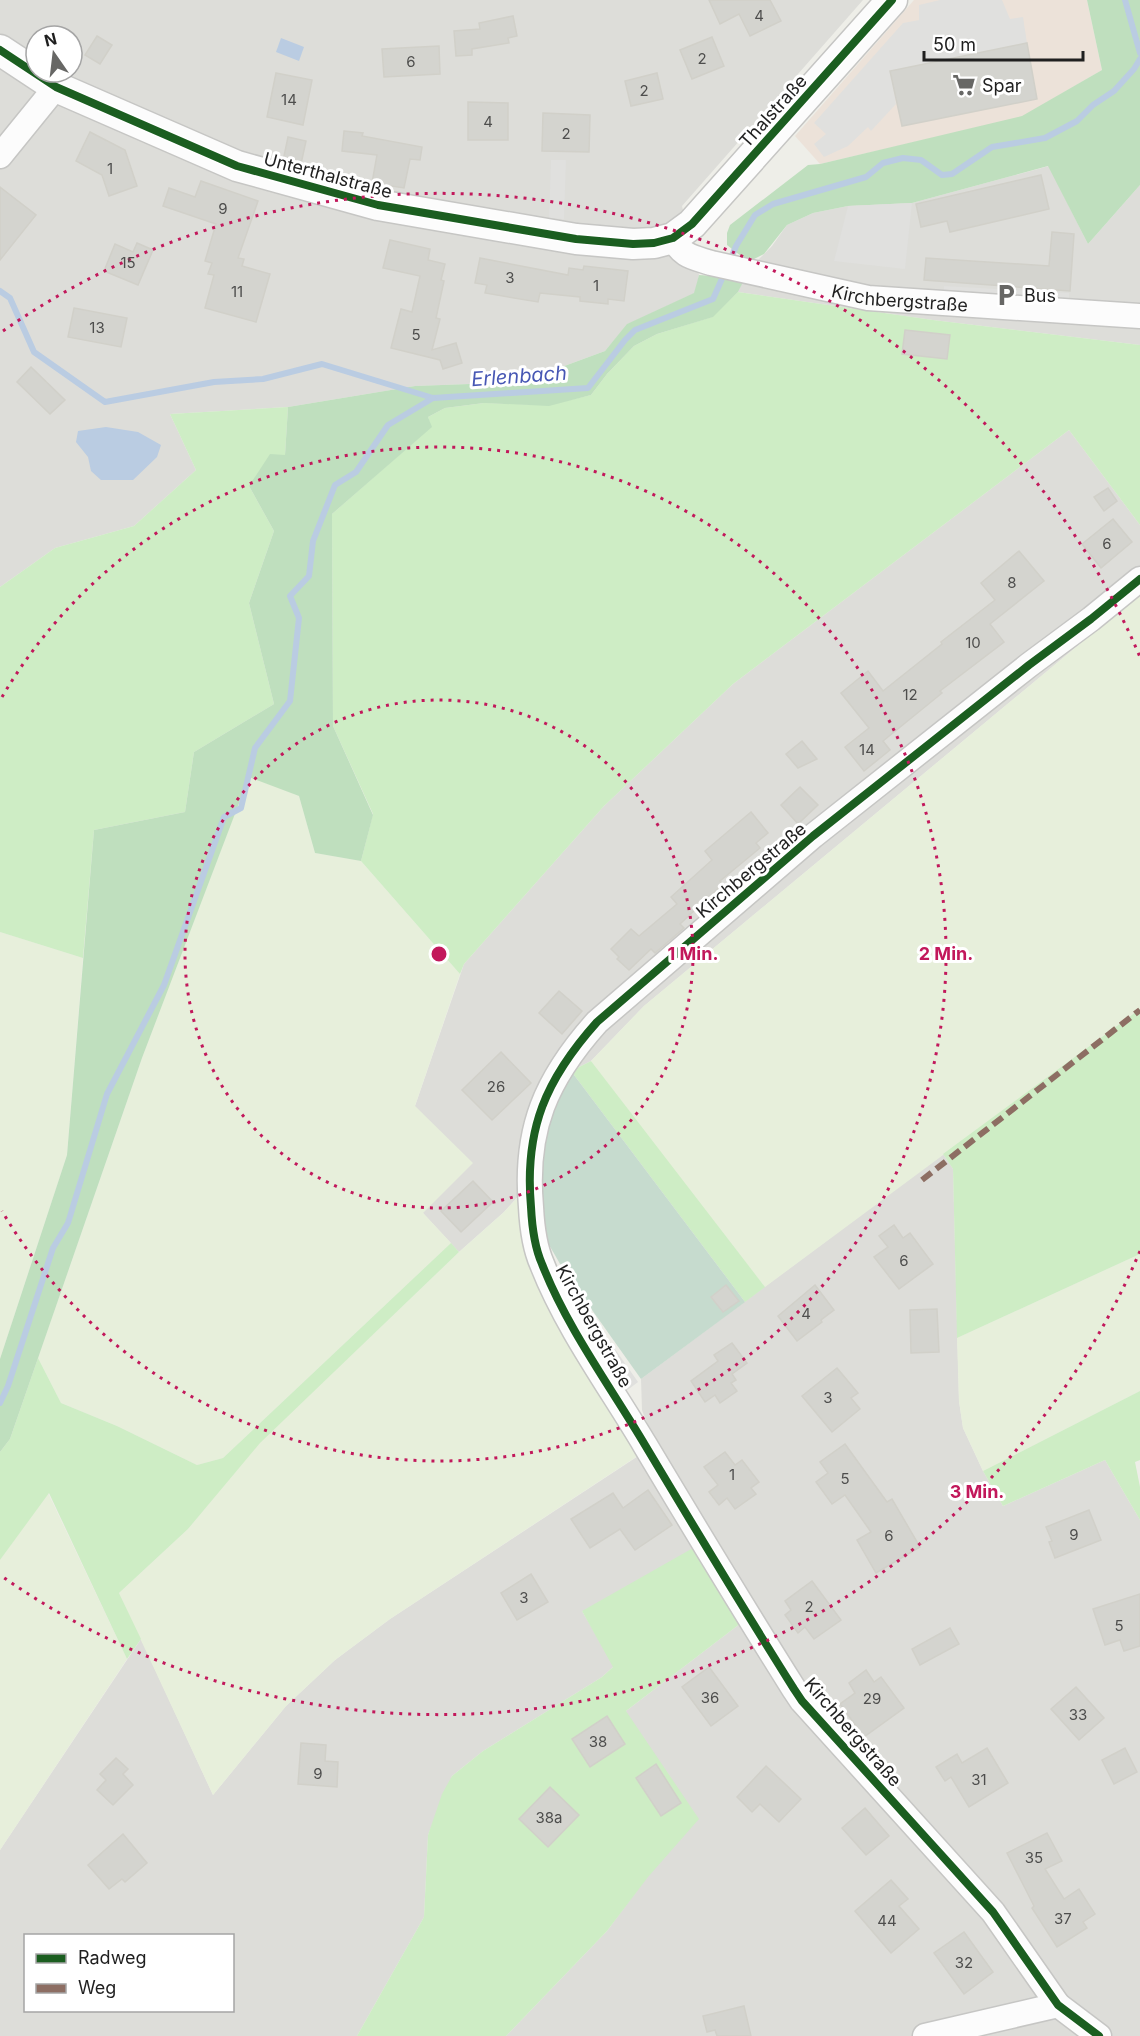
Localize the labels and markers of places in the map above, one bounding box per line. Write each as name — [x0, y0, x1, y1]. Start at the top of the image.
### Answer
supermarket icon: Spar — [951, 72, 977, 98]
place label: Spar — [982, 75, 1022, 96]
parking icon: Bus — [993, 282, 1019, 308]
place label: Bus — [1024, 285, 1056, 306]
centre of rings — [429, 944, 449, 964]

